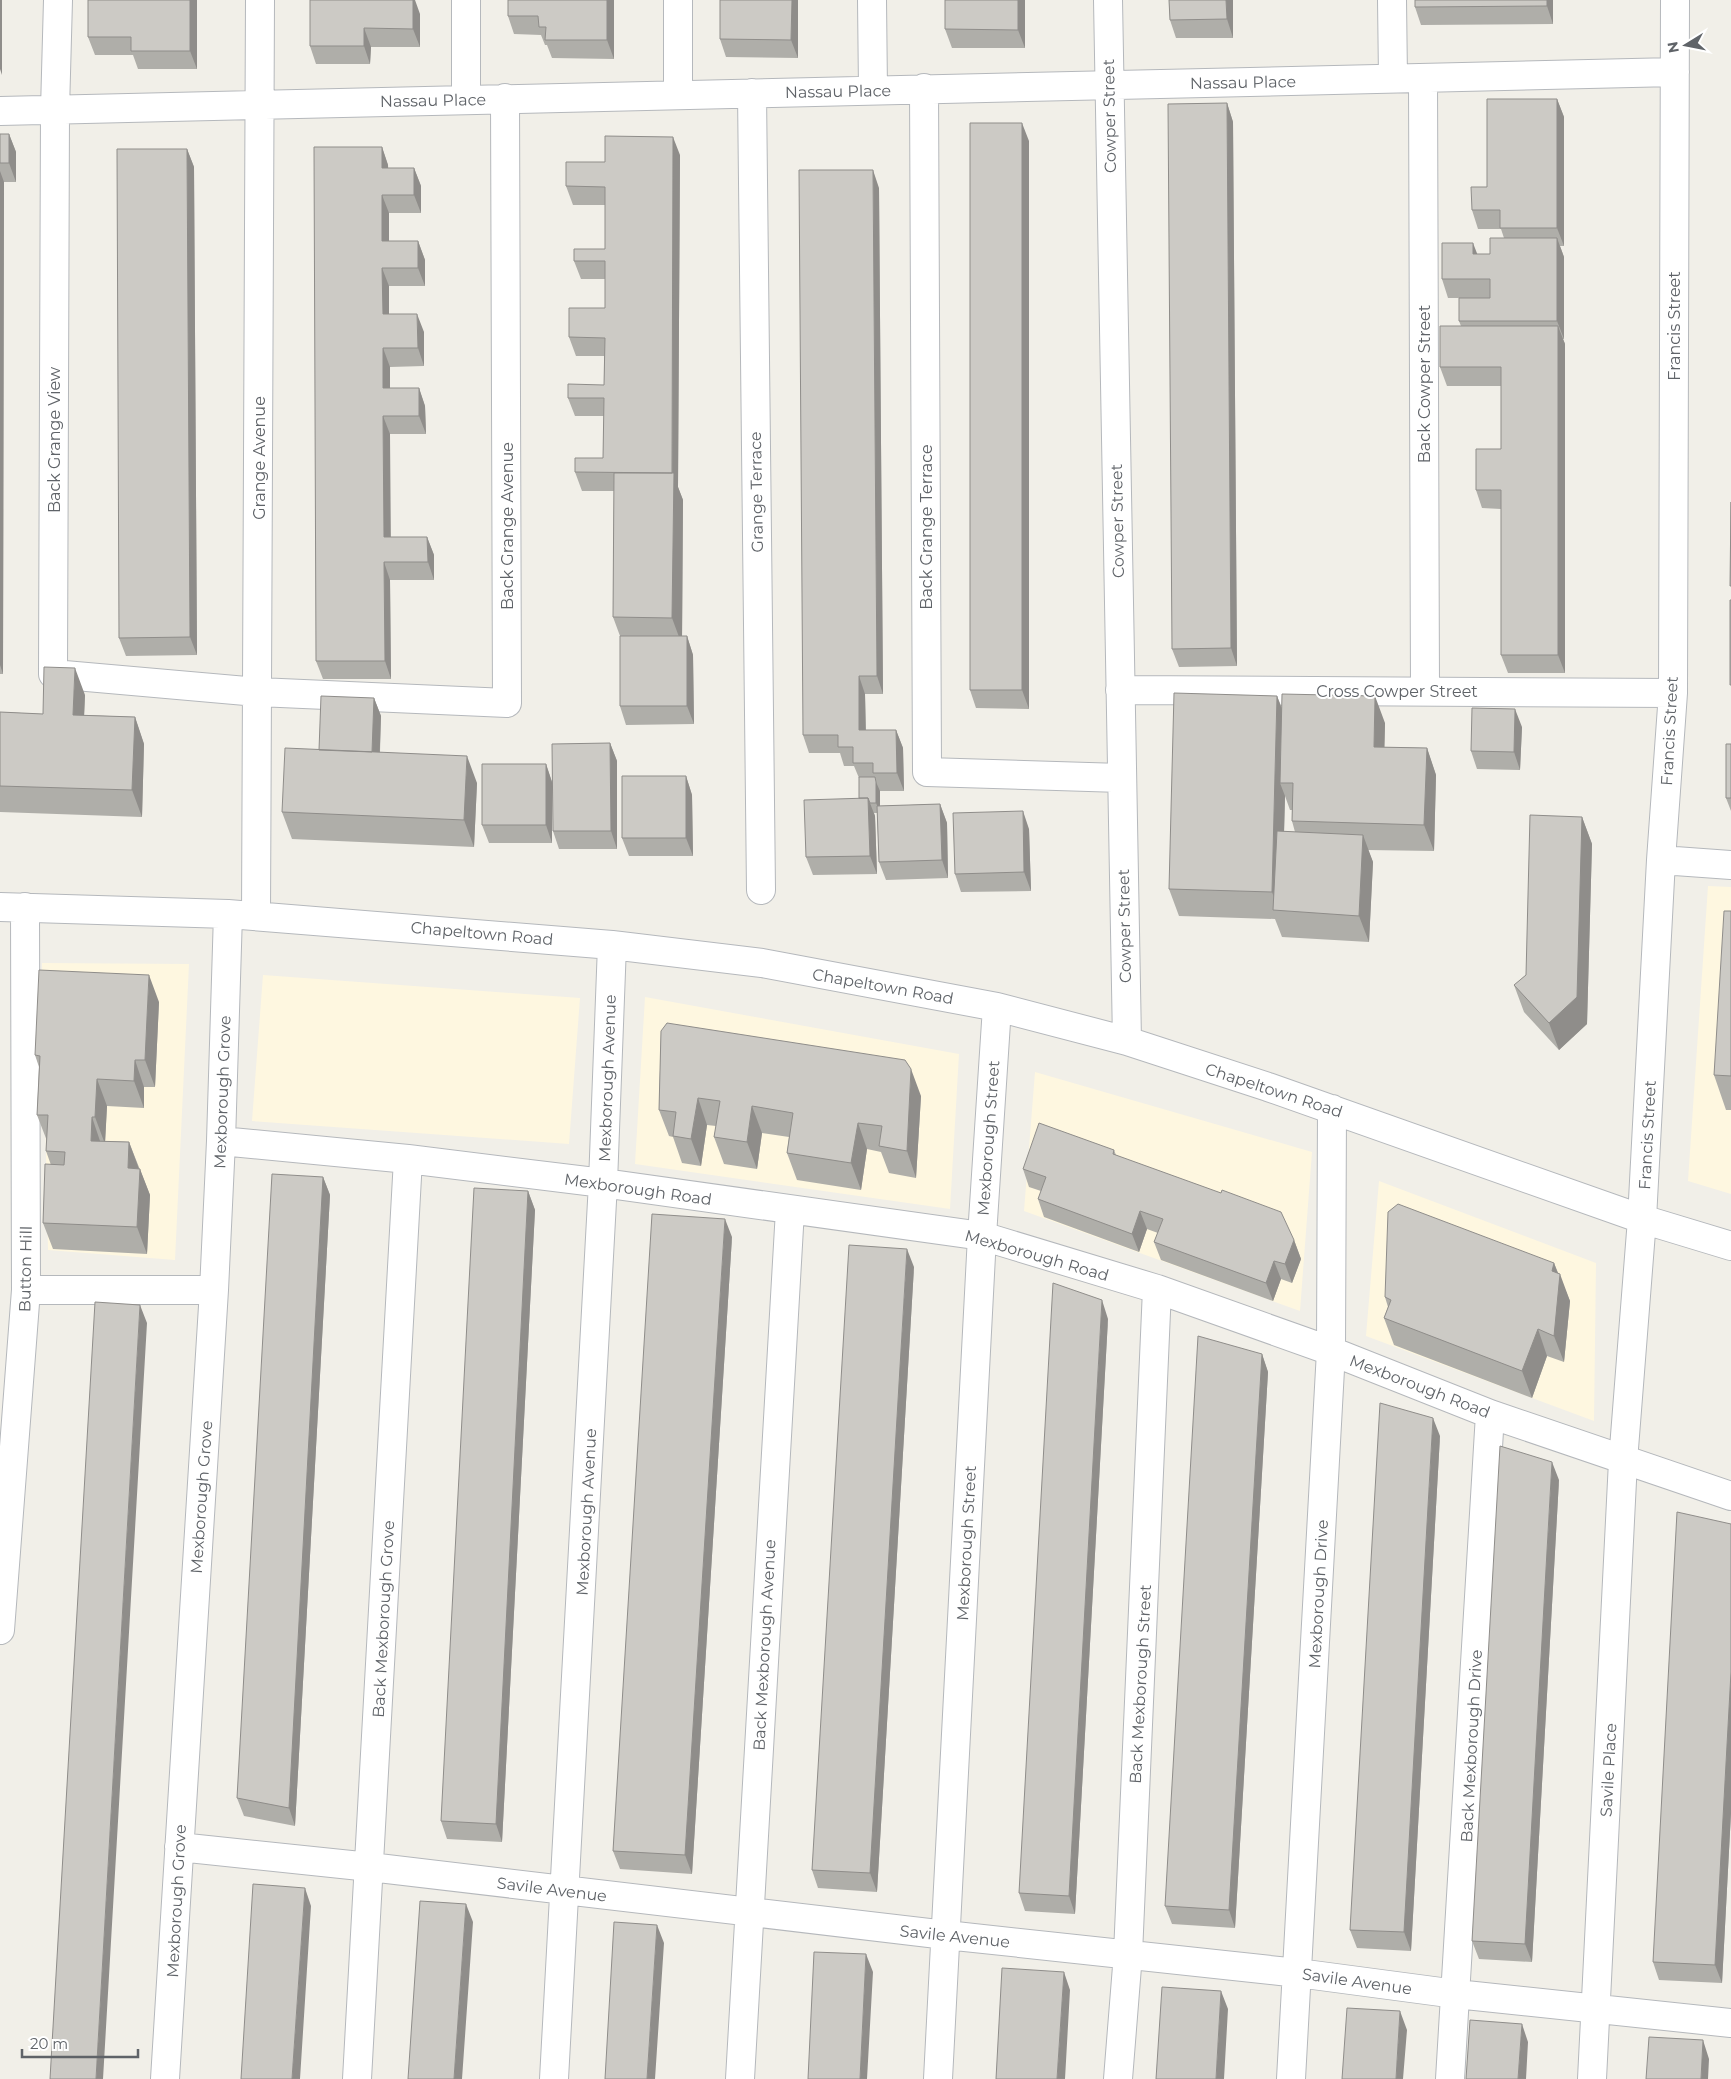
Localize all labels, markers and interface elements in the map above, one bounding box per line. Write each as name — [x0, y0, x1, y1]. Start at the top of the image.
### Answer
north arrow — [1661, 20, 1711, 70]
text: N — [1663, 40, 1683, 54]
street label: Cowper Street — [1099, 58, 1120, 173]
street label: Nassau Place — [1190, 72, 1296, 93]
street label: Nassau Place — [785, 81, 891, 102]
street label: Nassau Place — [380, 90, 486, 111]
street label: Francis Street — [1665, 271, 1684, 381]
street label: Back Cowper Street — [1415, 304, 1434, 463]
street label: Back Grange View — [45, 367, 64, 513]
street label: Grange Avenue — [250, 396, 269, 520]
street label: Grange Terrace — [746, 431, 767, 553]
street label: Back Grange Avenue — [498, 442, 517, 610]
street label: Back Grange Terrace — [917, 444, 936, 610]
street label: Cowper Street — [1107, 463, 1128, 578]
street label: Francis Street — [1657, 675, 1682, 786]
street label: Cross Cowper Street — [1316, 682, 1478, 701]
street label: Cowper Street — [1114, 868, 1135, 983]
street label: Chapeltown Road — [410, 918, 554, 949]
street label: Chapeltown Road — [811, 965, 955, 1008]
street label: Mexborough Avenue — [595, 994, 620, 1162]
street label: Mexborough Grove — [210, 1015, 235, 1169]
street label: Mexborough Street — [974, 1059, 1003, 1216]
street label: Chapeltown Road — [1203, 1059, 1345, 1122]
street label: Francis Street — [1635, 1079, 1660, 1190]
street label: Mexborough Road — [563, 1170, 713, 1209]
street label: Button Hill — [15, 1226, 36, 1312]
street label: Mexborough Road — [963, 1226, 1111, 1285]
street label: Mexborough Road — [1347, 1351, 1493, 1422]
street label: Mexborough Grove — [187, 1420, 216, 1574]
street label: Mexborough Avenue — [573, 1428, 600, 1596]
street label: Mexborough Street — [953, 1464, 980, 1621]
street label: Mexborough Drive — [1305, 1519, 1332, 1669]
street label: Back Mexborough Grove — [369, 1520, 398, 1718]
street label: Back Mexborough Avenue — [749, 1539, 780, 1751]
street label: Back Mexborough Street — [1126, 1583, 1155, 1784]
street label: Back Mexborough Drive — [1457, 1649, 1486, 1843]
street label: Savile Place — [1597, 1723, 1620, 1817]
street label: Mexborough Grove — [163, 1824, 190, 1978]
street label: Savile Avenue — [496, 1873, 608, 1906]
street label: Savile Avenue — [899, 1921, 1011, 1952]
street label: Savile Avenue — [1301, 1964, 1413, 1999]
scale bar — [22, 2026, 139, 2058]
text: 20 m — [30, 2034, 68, 2053]

